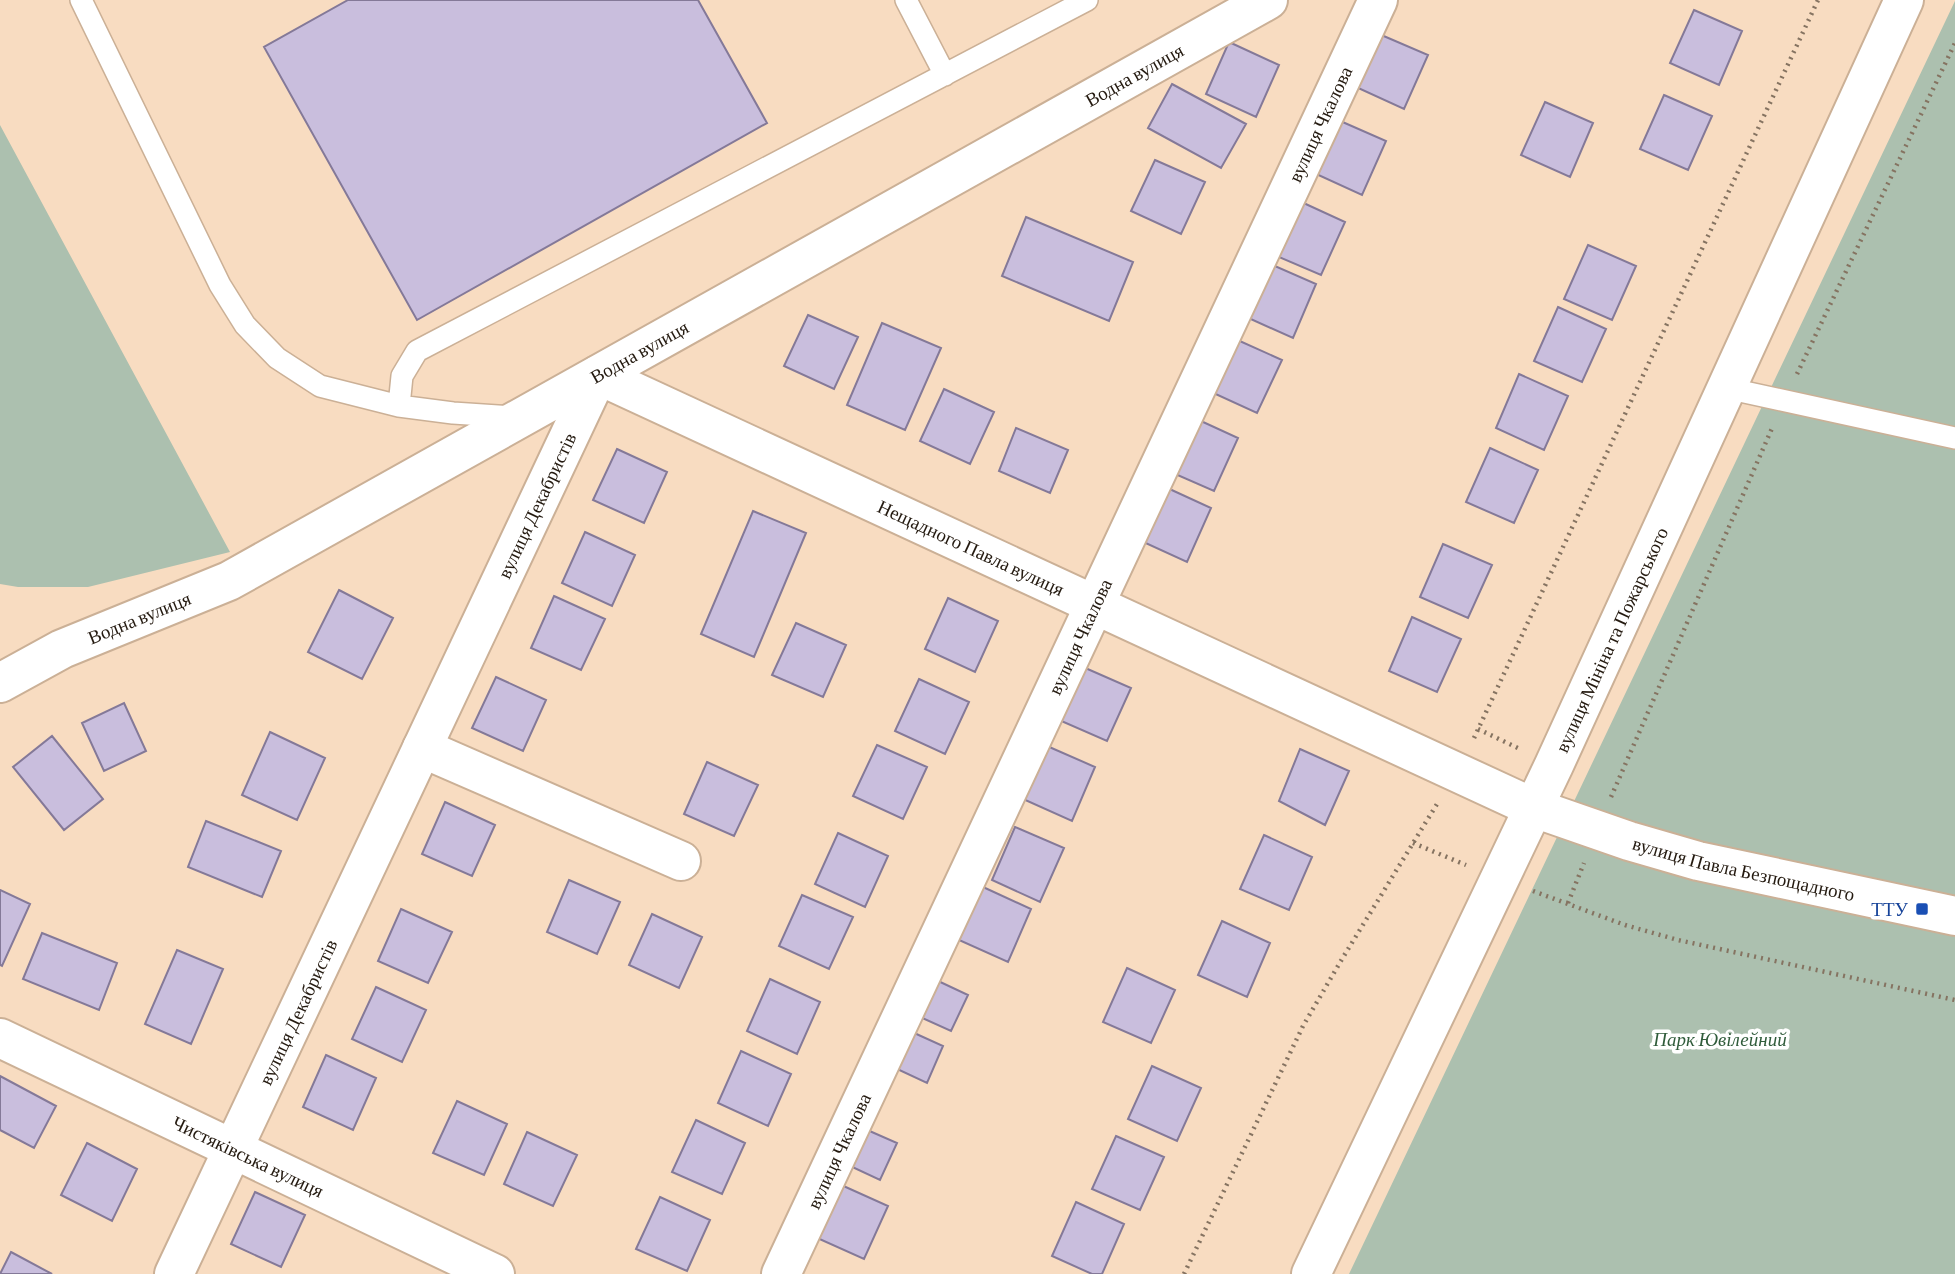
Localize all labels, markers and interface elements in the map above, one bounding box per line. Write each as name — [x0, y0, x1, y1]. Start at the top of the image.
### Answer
street label: Водна вулиця — [1082, 39, 1187, 111]
street label: вулиця Чкалова — [1284, 63, 1357, 185]
street label: Водна вулиця — [587, 316, 692, 388]
street label: вулиця Декабристів — [494, 429, 580, 582]
street label: Нещадного Павла вулиця — [874, 496, 1068, 600]
street label: вулиця Мініна та Пожарського — [1551, 524, 1672, 756]
street label: вулиця Чкалова — [1044, 575, 1116, 698]
street label: Водна вулиця — [85, 588, 194, 648]
street label: вулиця Павла Безпощадного — [1630, 833, 1857, 905]
place label: ТТУ — [1871, 899, 1909, 920]
marker: ТТУ — [1914, 901, 1930, 917]
street label: вулиця Декабристів — [255, 936, 341, 1088]
park label: Парк Ювілейний — [1652, 1029, 1787, 1050]
street label: вулиця Чкалова — [803, 1089, 875, 1212]
street label: Чистяківська вулиця — [169, 1112, 327, 1202]

